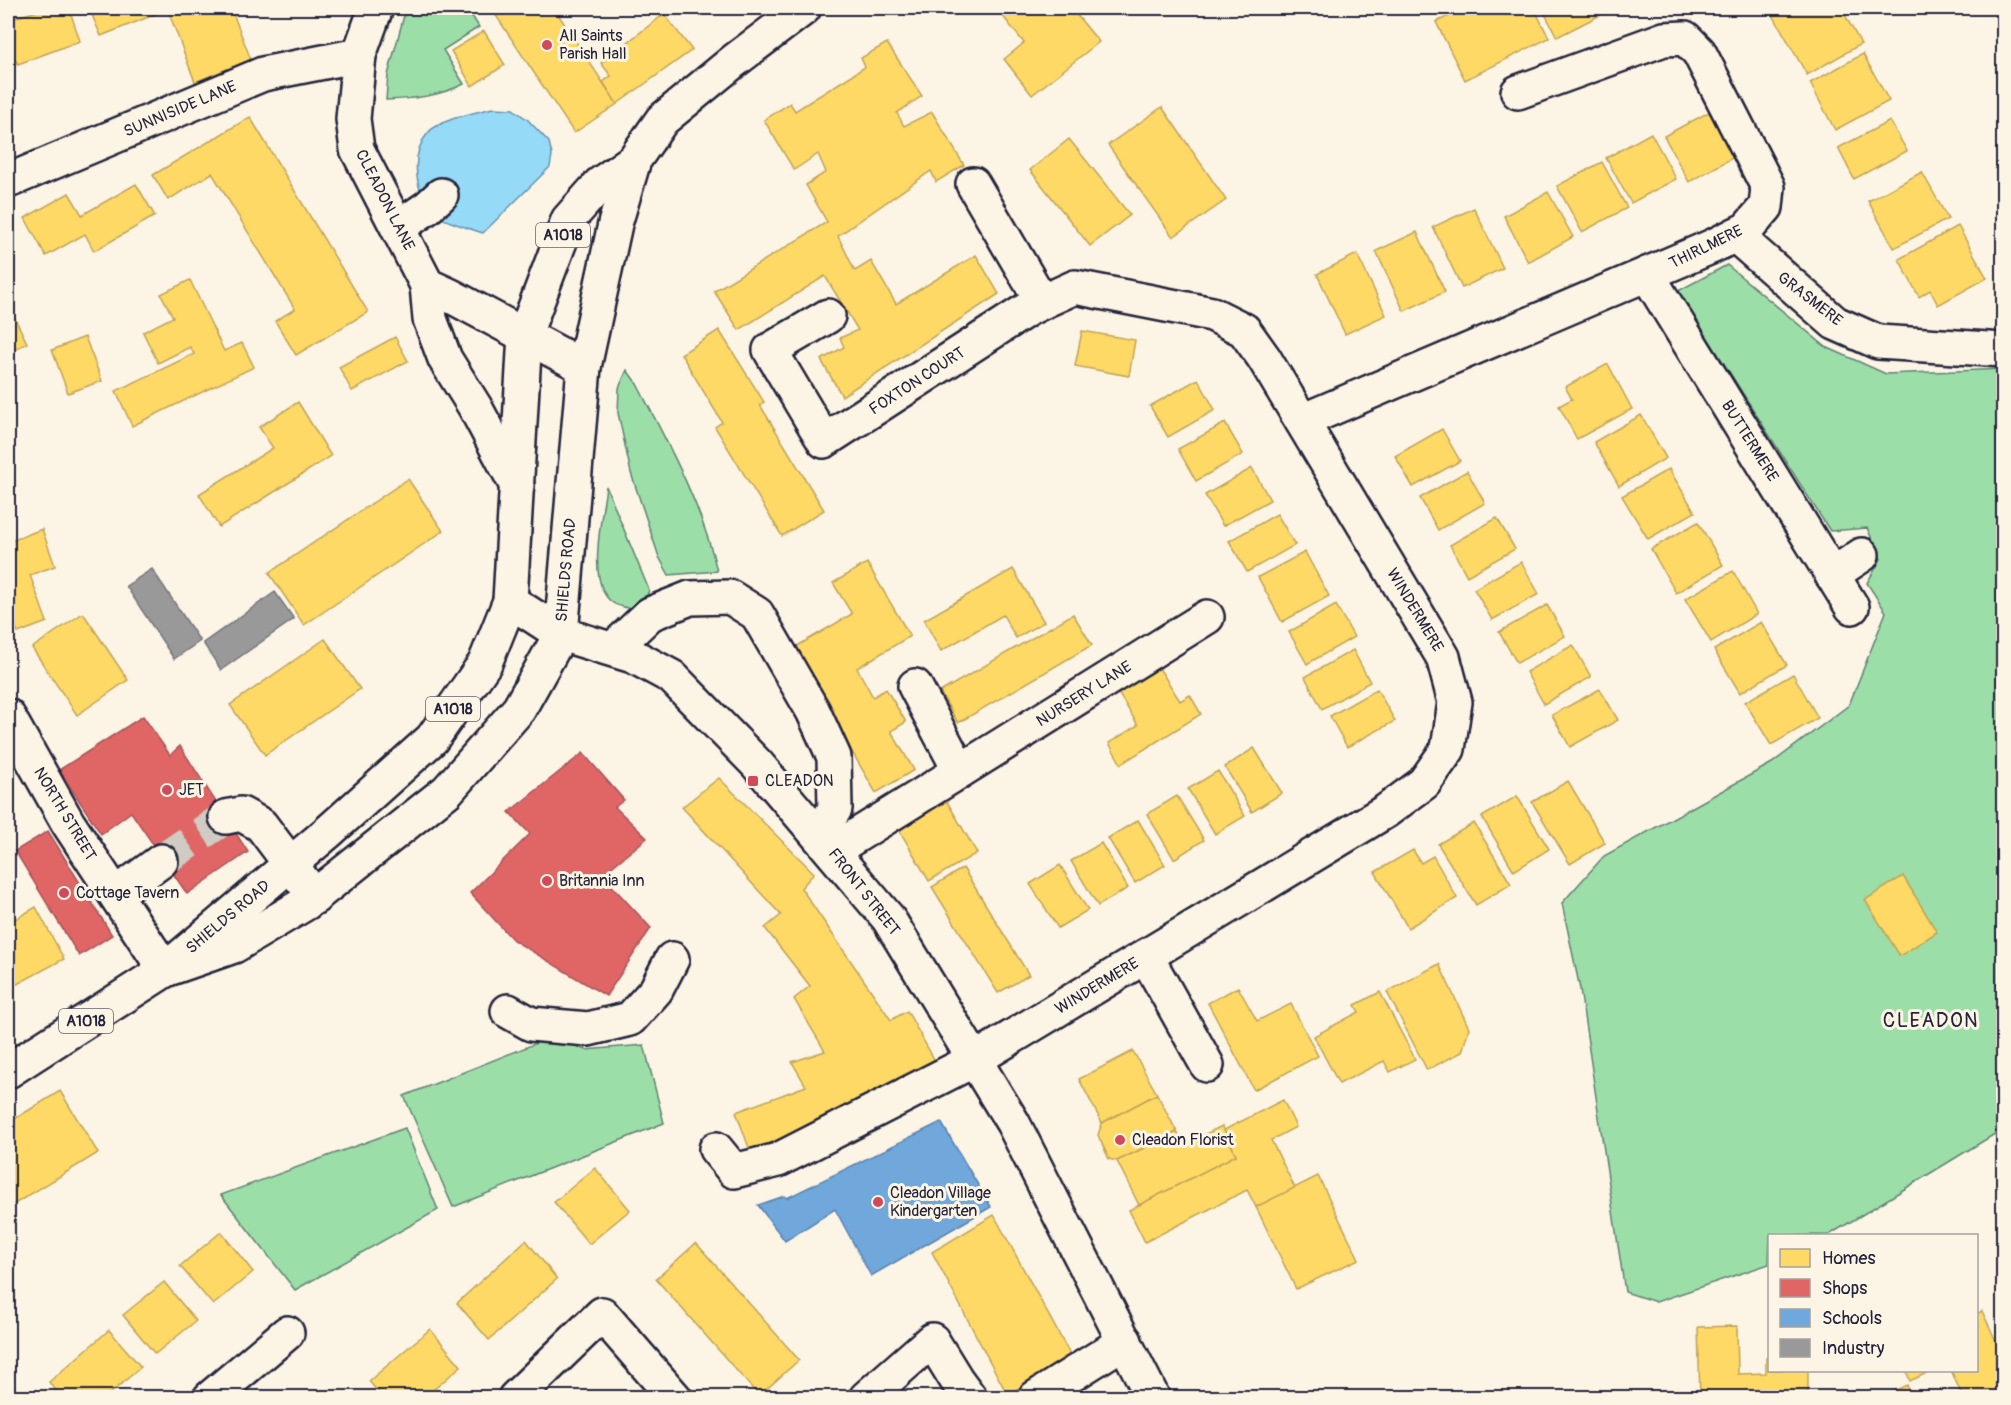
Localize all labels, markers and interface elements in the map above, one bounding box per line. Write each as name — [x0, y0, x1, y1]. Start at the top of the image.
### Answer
place label: All Saints Parish Hall — [559, 26, 627, 64]
marker: All Saints Parish Hall — [540, 38, 554, 52]
street label: SUNNISIDE LANE — [121, 76, 239, 142]
street label: CLEADON LANE — [351, 146, 419, 254]
street label: THIRLMERE — [1666, 221, 1746, 273]
road number: A1018 — [536, 223, 590, 247]
street label: GRASMERE — [1773, 267, 1847, 331]
street label: FOXTON COURT — [865, 343, 969, 419]
street label: BUTTERMERE — [1717, 397, 1783, 485]
street label: SHIELDS ROAD — [552, 517, 580, 623]
street label: WINDERMERE — [1382, 565, 1448, 655]
street label: NURSERY LANE — [1033, 657, 1135, 731]
road number: A1018 — [426, 697, 480, 721]
street label: NORTH STREET — [29, 764, 101, 865]
place label: CLEADON — [765, 771, 834, 791]
marker: CLEADON — [746, 774, 760, 788]
place label: JET — [179, 780, 204, 800]
marker: JET — [160, 783, 174, 797]
street label: FRONT STREET — [824, 844, 904, 940]
place label: Britannia Inn — [559, 871, 645, 891]
marker: Britannia Inn — [540, 874, 554, 888]
street label: SHIELDS ROAD — [182, 876, 274, 958]
place label: Cottage Tavern — [76, 883, 179, 903]
marker: Cottage Tavern — [57, 886, 71, 900]
street label: WINDERMERE — [1052, 953, 1142, 1019]
district label: CLEADON — [1883, 1008, 1979, 1033]
road number: A1018 — [59, 1009, 113, 1033]
place label: Cleadon Florist — [1132, 1130, 1234, 1150]
marker: Cleadon Florist — [1113, 1133, 1127, 1147]
place label: Cleadon Village Kindergarten — [890, 1183, 991, 1221]
marker: Cleadon Village Kindergarten — [871, 1195, 885, 1209]
legend — [1768, 1234, 1978, 1372]
text: Homes — [1822, 1247, 1875, 1270]
text: Shops — [1822, 1277, 1867, 1300]
text: Schools — [1822, 1307, 1882, 1330]
text: Industry — [1822, 1337, 1885, 1360]

